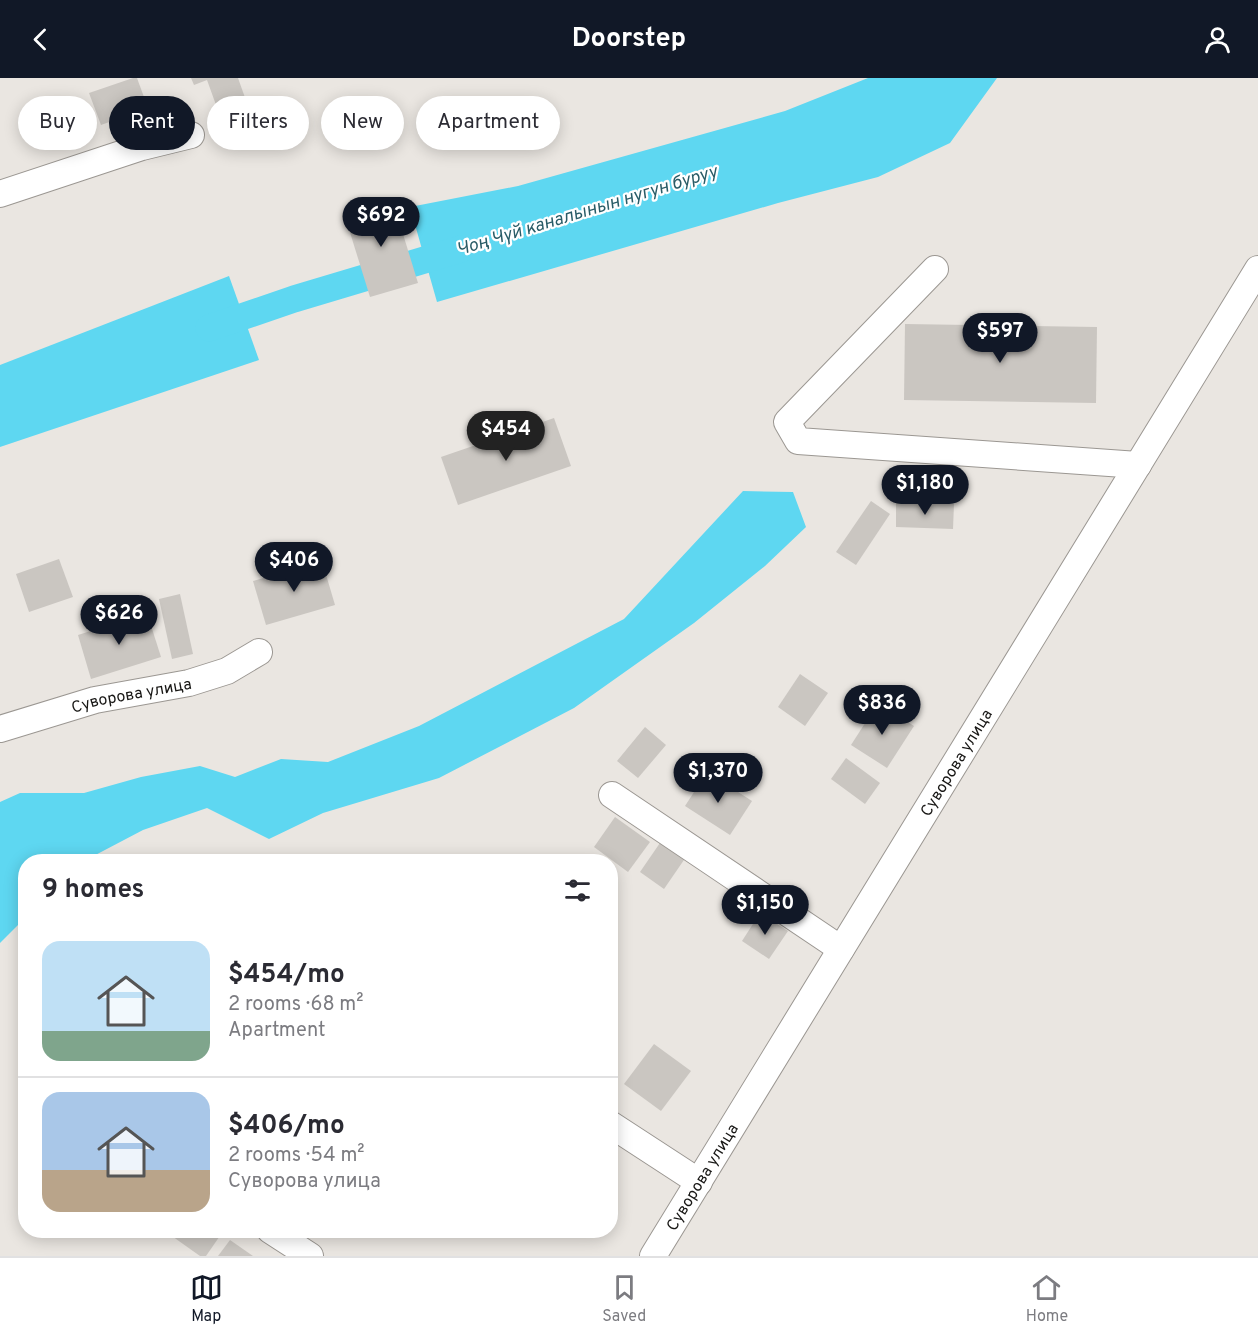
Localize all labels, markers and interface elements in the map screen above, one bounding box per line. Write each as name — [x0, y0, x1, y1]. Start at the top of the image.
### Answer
text: Doorstep — [572, 22, 686, 56]
icon: back — [24, 23, 57, 56]
icon: person — [1201, 23, 1234, 56]
chip: Buy — [18, 96, 97, 150]
chip: Rent — [109, 96, 195, 150]
chip: Filters — [207, 96, 309, 150]
chip: New — [321, 96, 404, 150]
chip: Apartment — [416, 96, 560, 150]
water label: Чоң Чүй каналынын нугун буруу — [454, 160, 722, 262]
pin: $692 — [345, 197, 417, 248]
text: $692 — [357, 203, 405, 229]
pin: $597 — [964, 313, 1036, 364]
text: $597 — [977, 319, 1023, 345]
pin: $454 — [470, 411, 542, 462]
text: $454 — [481, 417, 531, 443]
pin: $1,180 — [876, 465, 974, 516]
text: $1,180 — [896, 471, 954, 497]
pin: $406 — [258, 542, 330, 593]
text: $406 — [269, 548, 319, 574]
pin: $626 — [83, 595, 155, 646]
text: $626 — [95, 601, 143, 627]
street label: Суворова улица — [69, 675, 193, 719]
pin: $836 — [846, 685, 918, 736]
text: $836 — [858, 691, 906, 717]
street label: Суворова улица — [917, 706, 998, 821]
pin: $1,370 — [669, 753, 767, 804]
text: $1,370 — [688, 759, 748, 785]
text: 9 homes — [42, 874, 144, 907]
icon: filters — [561, 874, 594, 907]
pin: $1,150 — [716, 885, 814, 936]
text: $1,150 — [736, 891, 794, 917]
text: $454/mo — [228, 959, 345, 992]
icon: home — [90, 965, 162, 1037]
text: 2 rooms · 68 m² — [228, 992, 364, 1018]
text: Apartment — [228, 1018, 326, 1044]
text: $406/mo — [228, 1110, 345, 1143]
icon: home — [90, 1116, 162, 1188]
street label: Суворова улица — [663, 1120, 744, 1235]
text: 2 rooms · 54 m² — [228, 1143, 365, 1169]
text: Суворова улица — [228, 1169, 381, 1195]
tab: Map — [190, 1271, 223, 1327]
tab: Saved — [602, 1271, 646, 1327]
tab: Home — [1026, 1271, 1068, 1327]

